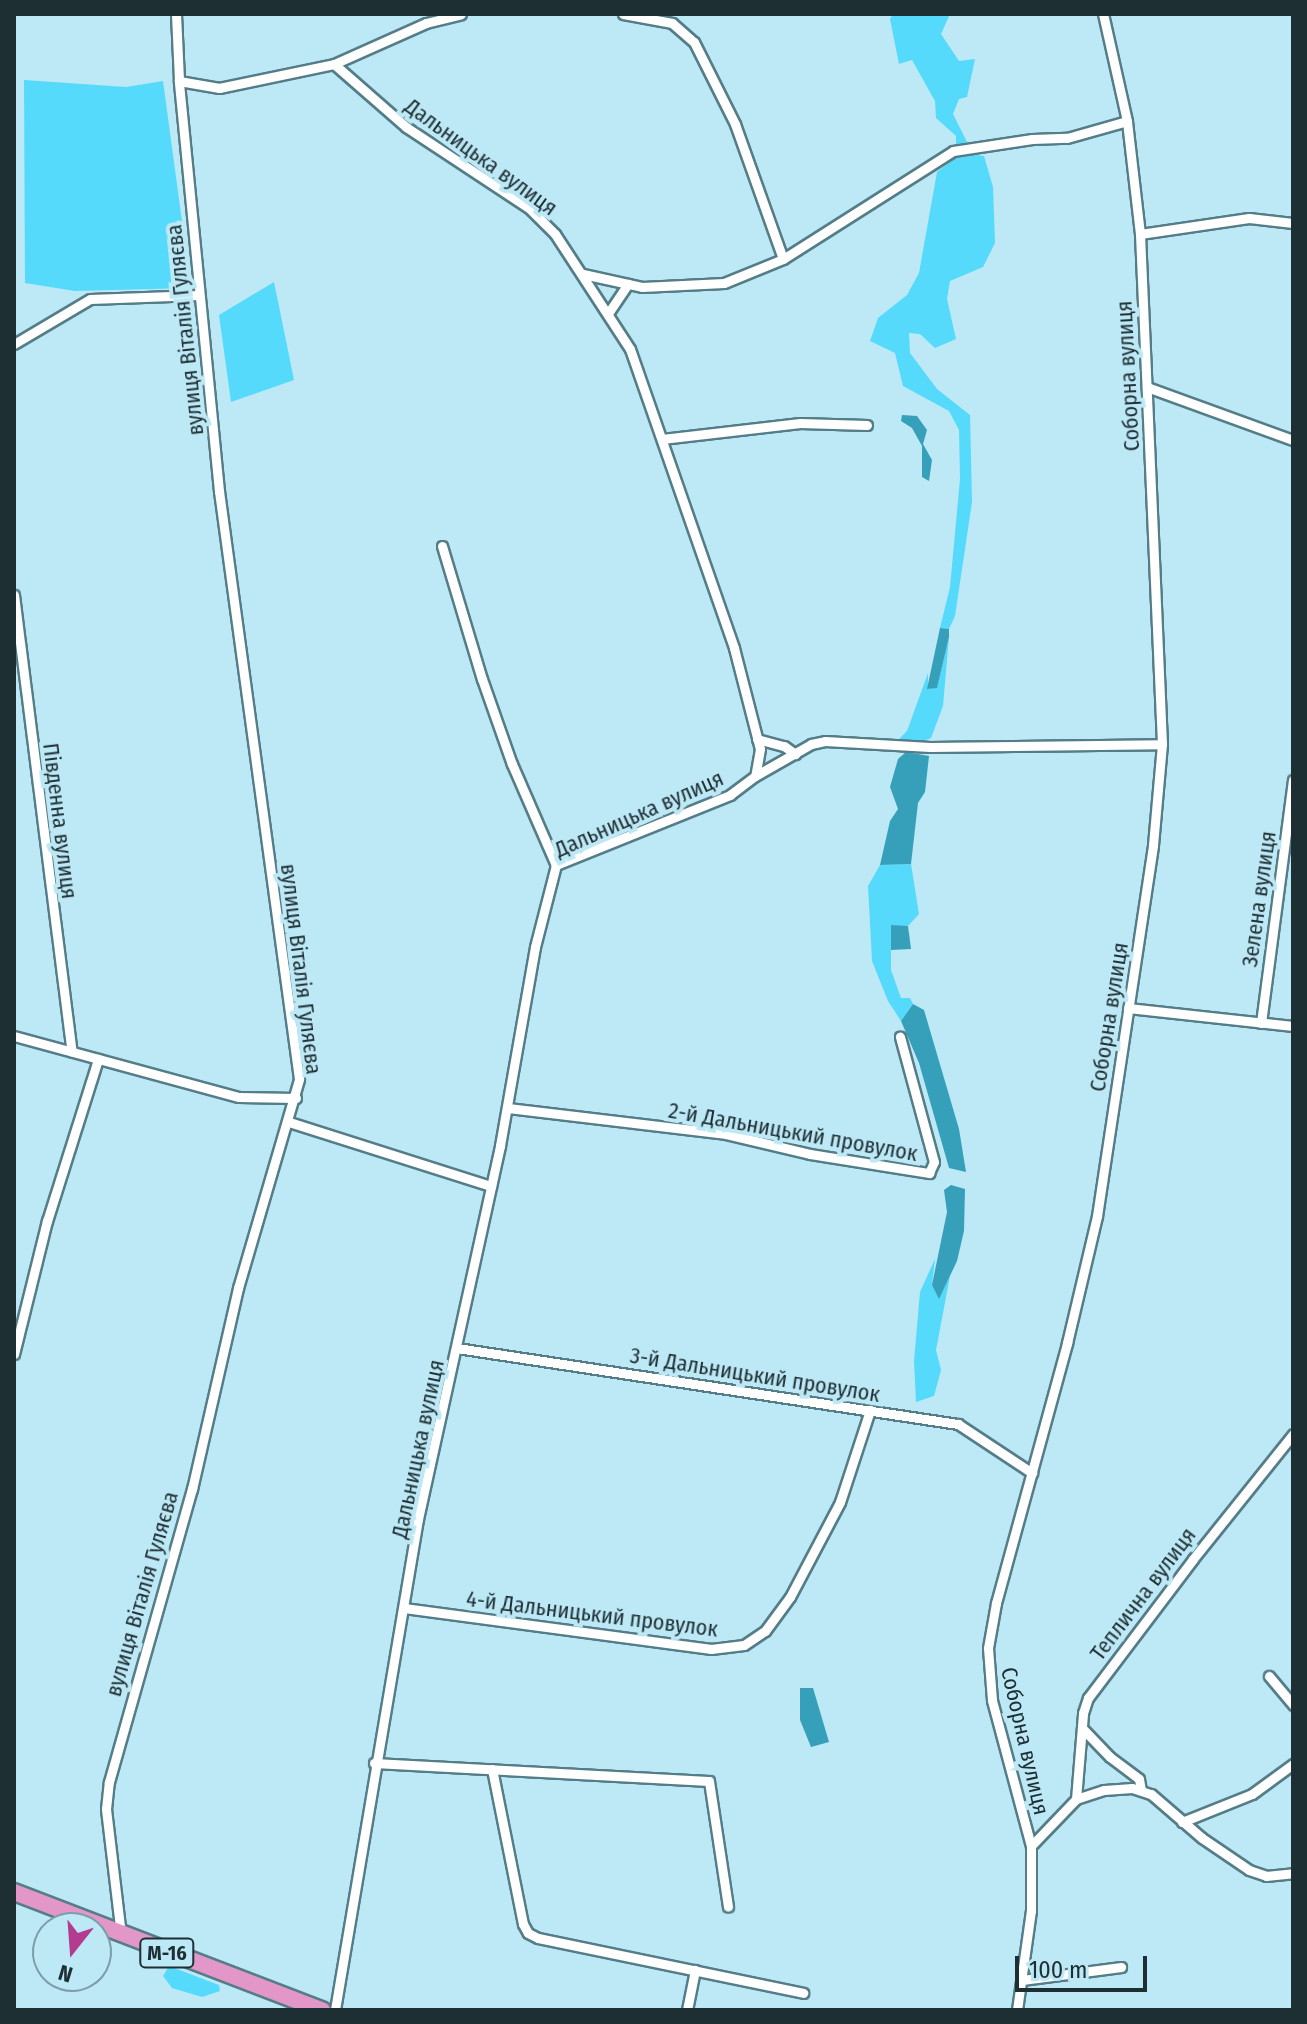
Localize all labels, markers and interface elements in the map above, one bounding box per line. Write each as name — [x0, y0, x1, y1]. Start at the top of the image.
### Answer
street label: Дальницька вулиця — [400, 93, 562, 221]
street label: вулиця Віталія Гуляєва — [161, 223, 209, 437]
street label: Соборна вулиця — [1111, 300, 1145, 452]
street label: Південна вулиця — [37, 741, 83, 901]
street label: Дальницька вулиця — [551, 765, 727, 863]
street label: Зелена вулиця — [1236, 829, 1282, 969]
street label: вулиця Віталія Гуляєва — [275, 862, 327, 1076]
street label: Соборна вулиця — [1084, 941, 1134, 1093]
street label: 2-й Дальницький провулок — [666, 1097, 920, 1167]
street label: 3-й Дальницький провулок — [628, 1342, 882, 1408]
street label: Дальницька вулиця — [386, 1357, 450, 1541]
street label: вулиця Віталія Гуляєва — [100, 1488, 184, 1700]
street label: Теплична вулиця — [1085, 1522, 1201, 1666]
street label: 4-й Дальницький провулок — [465, 1585, 719, 1643]
street label: Соборна вулиця — [995, 1665, 1055, 1817]
north arrow — [32, 1912, 112, 1992]
road number: М-16 — [139, 1937, 195, 1969]
scale bar — [1019, 1940, 1151, 1990]
text: 100 m — [1029, 1956, 1087, 1984]
text: N — [55, 1959, 76, 1988]

